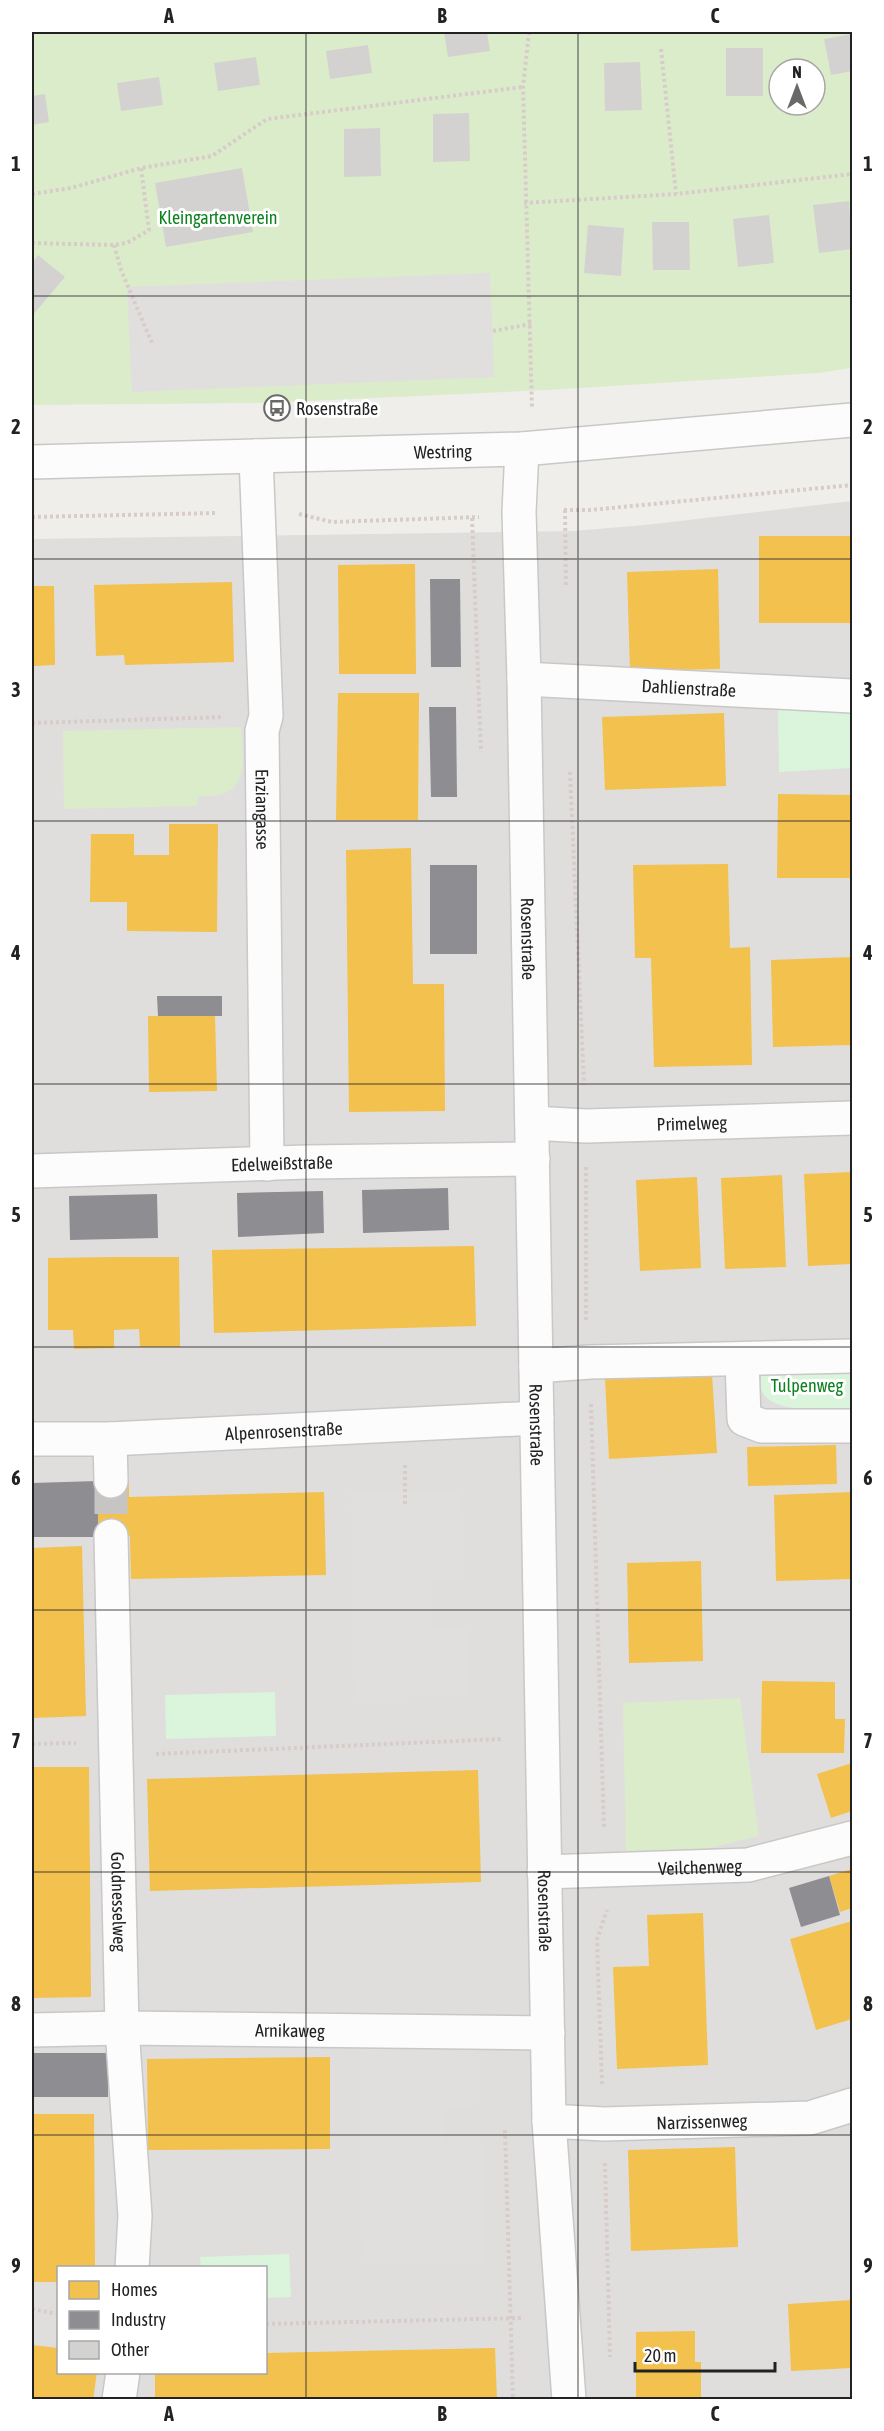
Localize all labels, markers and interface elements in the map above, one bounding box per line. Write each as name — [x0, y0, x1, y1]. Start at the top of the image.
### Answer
text: A — [163, 4, 174, 27]
text: B — [437, 4, 447, 27]
text: C — [711, 4, 720, 27]
north arrow — [767, 57, 827, 117]
text: N — [792, 63, 802, 81]
text: 1 — [11, 152, 21, 175]
text: 1 — [863, 152, 873, 175]
park label: Kleingartenverein — [159, 207, 278, 228]
bus stop icon: Rosenstraße — [262, 393, 292, 423]
place label: Rosenstraße — [296, 398, 378, 419]
text: 2 — [11, 415, 21, 438]
text: 2 — [863, 415, 873, 438]
street label: Westring — [413, 440, 472, 462]
street label: Dahlienstraße — [641, 675, 737, 700]
text: 3 — [11, 678, 21, 701]
text: 3 — [863, 678, 873, 701]
street label: Enziangasse — [252, 769, 274, 850]
street label: Rosenstraße — [517, 897, 540, 980]
text: 4 — [10, 941, 21, 964]
text: 4 — [862, 941, 873, 964]
street label: Primelweg — [656, 1111, 728, 1134]
street label: Edelweißstraße — [231, 1151, 333, 1175]
text: 5 — [11, 1203, 21, 1226]
text: 5 — [863, 1203, 873, 1226]
park label: Tulpenweg — [771, 1375, 843, 1396]
street label: Rosenstraße — [526, 1383, 548, 1466]
street label: Alpenrosenstraße — [225, 1417, 343, 1444]
text: 6 — [11, 1466, 21, 1489]
text: 6 — [863, 1466, 873, 1489]
text: 7 — [11, 1729, 21, 1752]
text: 7 — [863, 1729, 873, 1752]
street label: Goldnesselweg — [108, 1852, 131, 1952]
street label: Veilchenweg — [658, 1855, 743, 1879]
street label: Rosenstraße — [534, 1869, 557, 1952]
text: 8 — [11, 1992, 21, 2015]
text: 8 — [863, 1992, 873, 2015]
street label: Arnikaweg — [255, 2019, 325, 2041]
street label: Narzissenweg — [656, 2109, 748, 2133]
text: 9 — [11, 2254, 21, 2277]
text: 9 — [863, 2254, 873, 2277]
legend — [57, 2266, 267, 2374]
text: Homes — [111, 2279, 157, 2300]
text: Industry — [111, 2309, 166, 2330]
scale bar — [635, 2335, 774, 2373]
text: Other — [111, 2339, 150, 2360]
text: 20 m — [644, 2345, 676, 2366]
text: A — [163, 2402, 174, 2425]
text: B — [437, 2402, 447, 2425]
text: C — [711, 2402, 720, 2425]

